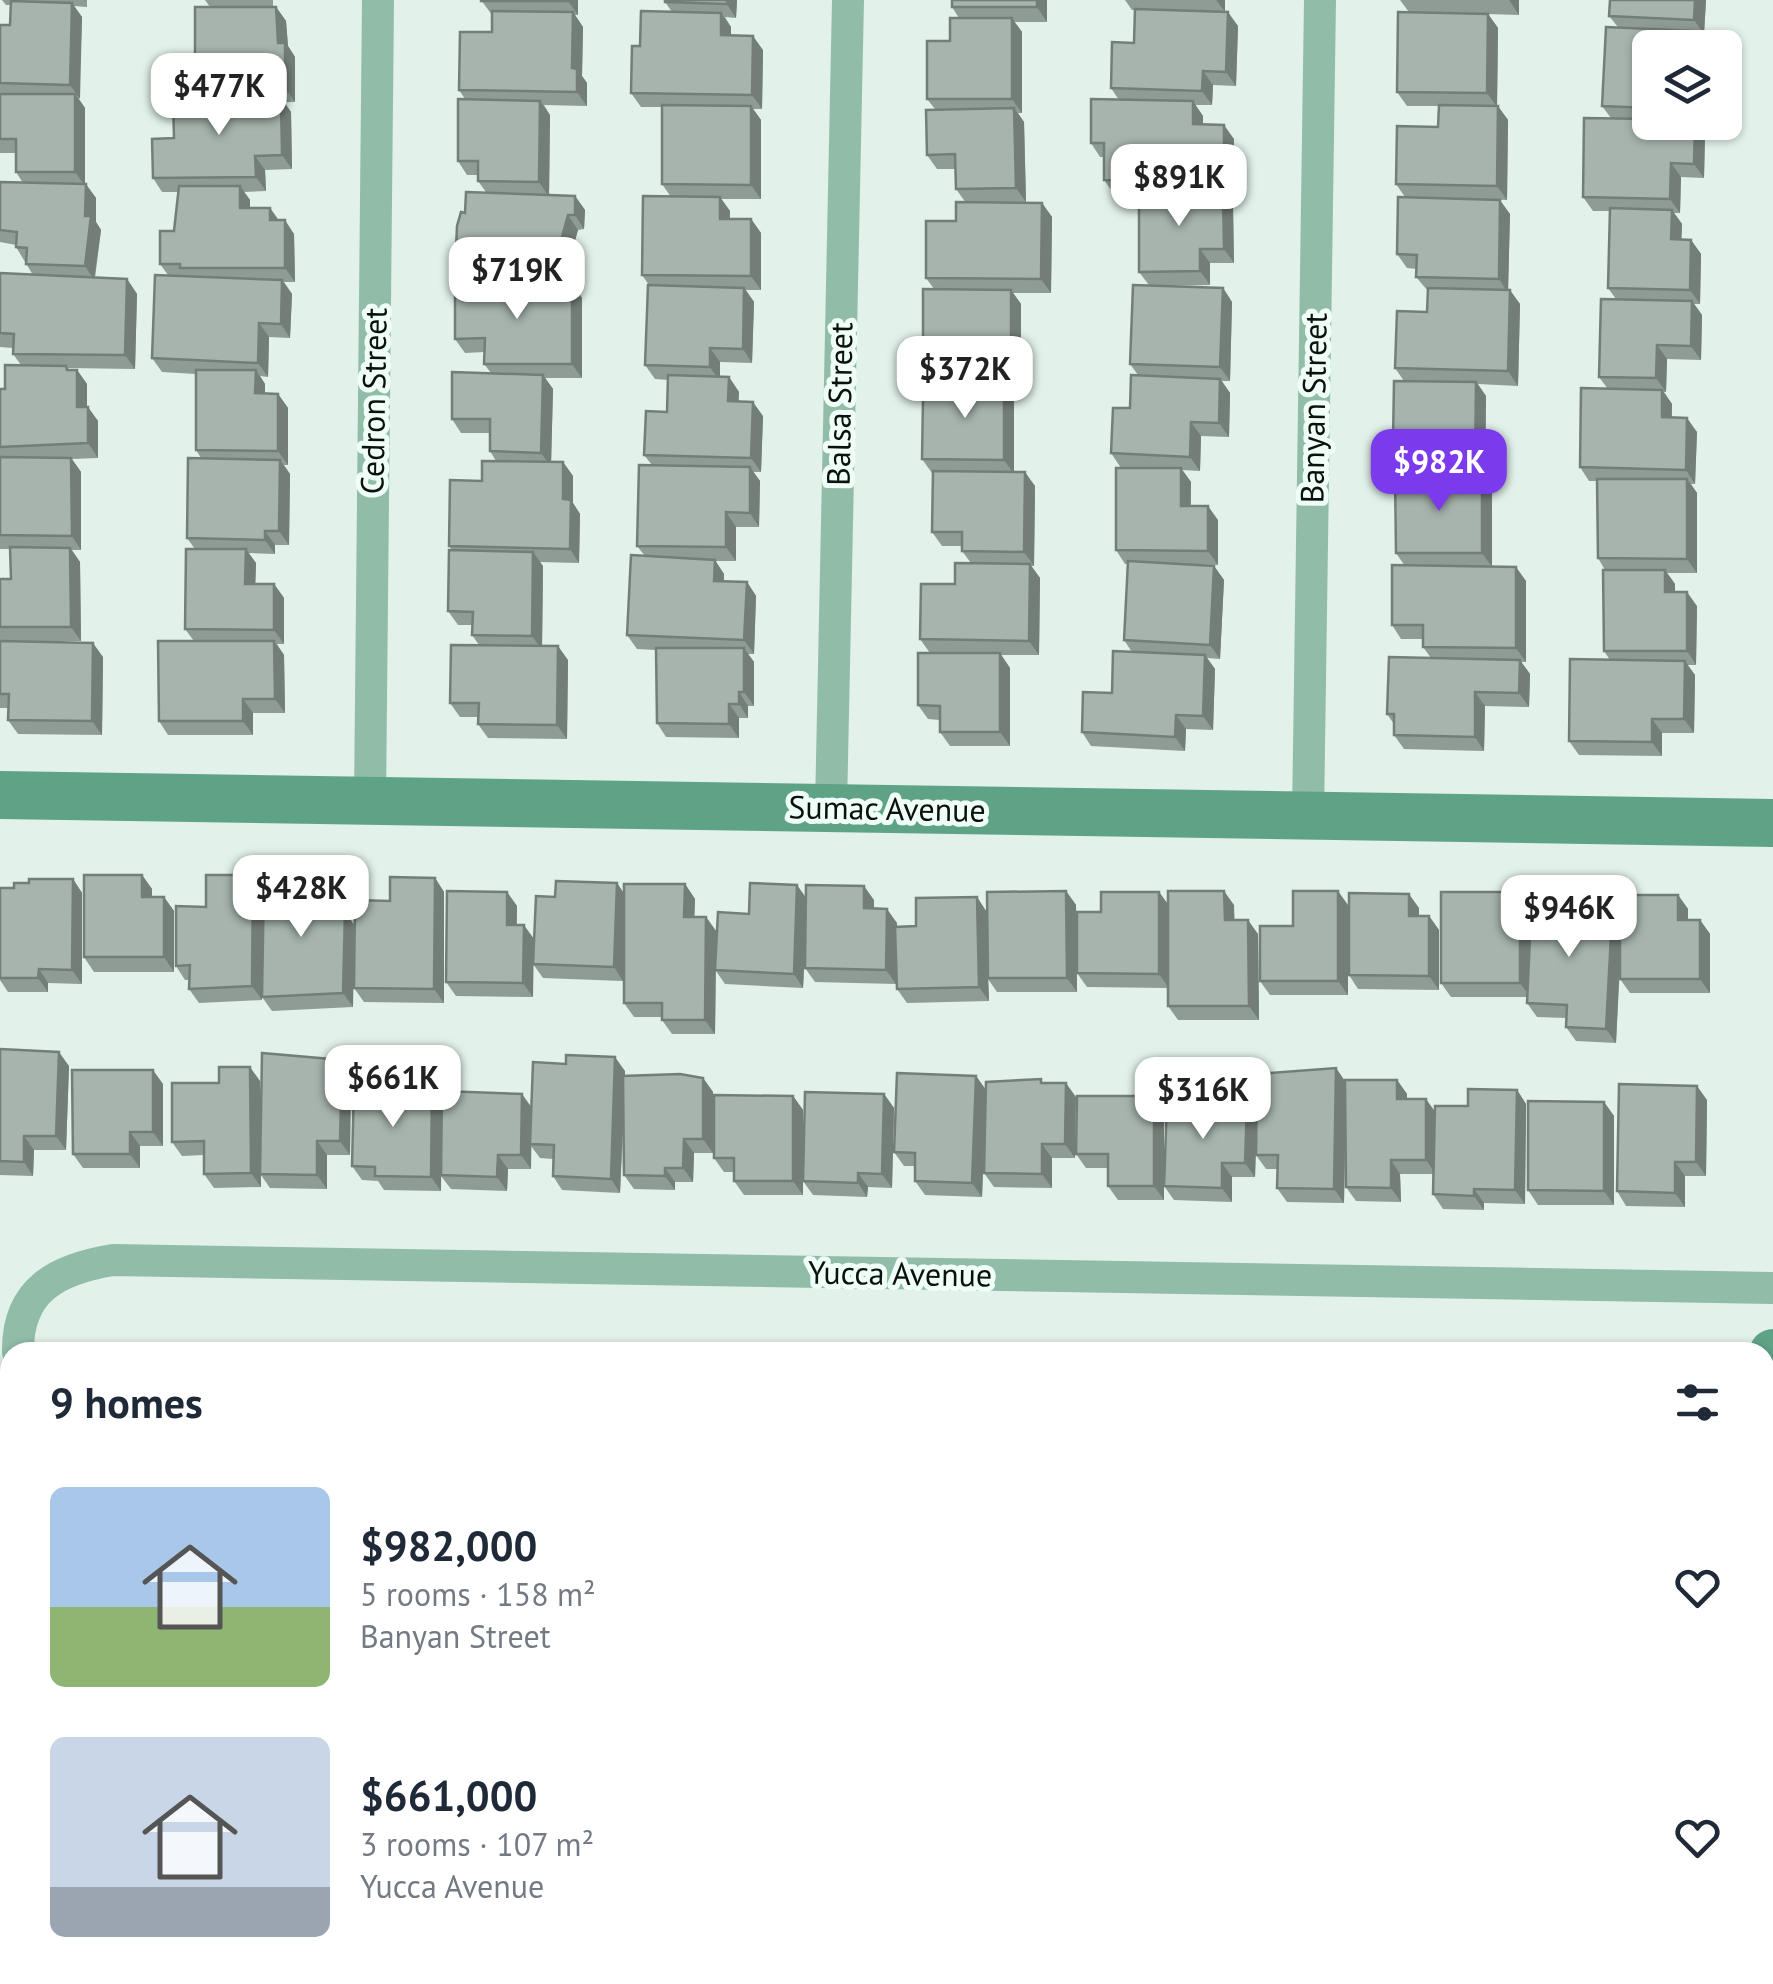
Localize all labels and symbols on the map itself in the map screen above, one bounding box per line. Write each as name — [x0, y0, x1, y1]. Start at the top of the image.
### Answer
pin: $477K — [149, 53, 289, 138]
pin: $891K — [1109, 144, 1249, 229]
pin: $719K — [447, 237, 587, 322]
street label: Cedron Street — [350, 307, 396, 495]
street label: Banyan Street — [1290, 312, 1336, 504]
street label: Balsa Street — [817, 322, 861, 486]
pin: $372K — [895, 336, 1035, 421]
pin: $982K — [1369, 429, 1509, 514]
street label: Sumac Avenue — [788, 785, 986, 831]
pin: $428K — [231, 855, 371, 940]
pin: $946K — [1499, 875, 1639, 960]
pin: $661K — [323, 1045, 463, 1130]
pin: $316K — [1133, 1057, 1273, 1142]
street label: Yucca Avenue — [808, 1250, 993, 1296]

